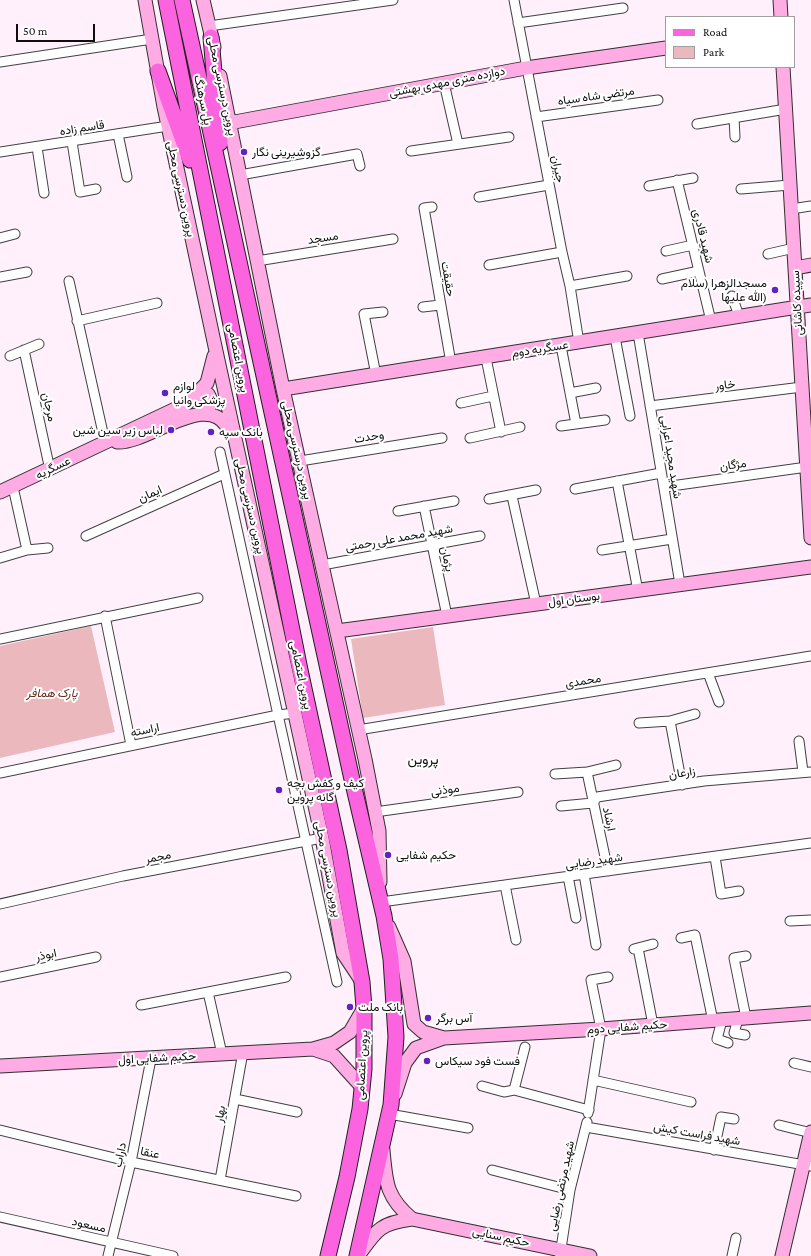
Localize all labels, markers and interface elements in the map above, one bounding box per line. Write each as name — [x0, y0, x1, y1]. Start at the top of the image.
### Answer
scale bar — [18, 16, 97, 42]
legend — [665, 16, 795, 68]
text: 50 m — [23, 24, 47, 38]
text: Road — [703, 25, 727, 39]
street label: پروین درسترسی محلی — [204, 35, 240, 137]
text: Park — [703, 45, 724, 59]
street label: دوازده متری مهدی بهشتی — [388, 64, 506, 100]
street label: پل سرهنگ — [191, 73, 215, 127]
street label: مرتضی شاه سیاه — [557, 83, 635, 109]
street label: قاسم زاده — [58, 117, 106, 139]
street label: پروین دسترسی محلی — [164, 140, 198, 238]
place label: گزوشیرینی نگار — [252, 145, 321, 159]
marker: گزوشیرینی نگار — [239, 147, 249, 157]
street label: جیران — [548, 154, 568, 184]
street label: شهید قادری — [689, 207, 717, 265]
street label: مسجد — [307, 228, 339, 248]
street label: حقیقت — [438, 260, 458, 298]
street label: سپیده کاشانی — [788, 270, 806, 336]
place label: مسجدالزهرا (سلام الله علیها) — [681, 276, 767, 304]
marker: مسجدالزهرا (سلام الله علیها) — [770, 285, 780, 295]
street label: پروین اعتصامی — [224, 322, 252, 394]
street label: عسگریه دوم — [510, 337, 570, 361]
street label: خاور — [714, 377, 736, 393]
place label: لوازم پزشکی وانیا — [173, 379, 226, 407]
marker: لوازم پزشکی وانیا — [160, 388, 170, 398]
street label: مرجان — [39, 391, 59, 423]
street label: پروین درسترسی محلی — [279, 399, 315, 501]
street label: شهید مجید اعرابی — [657, 414, 685, 500]
place label: لباس زیر سین شین — [73, 423, 163, 437]
marker: لباس زیر سین شین — [166, 425, 176, 435]
place label: بانک سپه — [219, 425, 263, 439]
marker: بانک سپه — [206, 427, 216, 437]
street label: وحدت — [353, 428, 385, 446]
street label: عسگریه — [33, 453, 73, 483]
street label: مژگان — [719, 456, 747, 474]
street label: پروین دسترسی محلی — [232, 457, 268, 555]
street label: ایمان — [136, 482, 164, 506]
street label: شهید محمد علی رحمتی — [344, 521, 454, 555]
street label: پژمان — [437, 545, 457, 573]
street label: بوستان اول — [547, 589, 601, 609]
street label: پروین اعتصامی — [287, 639, 315, 711]
street label: محمدی — [564, 671, 602, 691]
park label: پارک همافر — [26, 686, 78, 700]
street label: اراسته — [129, 720, 161, 740]
district label: پروین — [407, 752, 439, 768]
street label: زارعان — [668, 764, 696, 782]
place label: کیف و کفش بچه گانه پروین — [287, 776, 364, 804]
street label: موذنی — [430, 781, 460, 799]
marker: کیف و کفش بچه گانه پروین — [274, 785, 284, 795]
street label: ارشاد — [599, 806, 619, 832]
street label: پروین دسترسی محلی — [312, 820, 344, 918]
street label: مجمر — [144, 847, 172, 867]
place label: حکیم شفایی — [396, 848, 456, 862]
marker: حکیم شفایی — [383, 850, 393, 860]
street label: شهید رضایی — [564, 850, 624, 872]
street label: ابوذر — [34, 946, 58, 964]
place label: بانک ملت — [358, 1000, 403, 1014]
marker: بانک ملت — [345, 1002, 355, 1012]
place label: آس برگر — [436, 1011, 472, 1025]
marker: آس برگر — [423, 1013, 433, 1023]
street label: حکیم شفایی دوم — [586, 1017, 668, 1037]
street label: پروین اعتصامی — [353, 1030, 371, 1100]
street label: حکیم شفایی اول — [118, 1049, 196, 1067]
place label: فست فود سیکاس — [435, 1054, 520, 1068]
marker: فست فود سیکاس — [422, 1056, 432, 1066]
street label: بهار — [211, 1104, 229, 1124]
street label: شهید فراست کیش — [652, 1119, 742, 1149]
street label: شهید مرتضی رضایی — [544, 1139, 578, 1233]
street label: داراب — [110, 1141, 130, 1169]
street label: عنقا — [139, 1144, 161, 1162]
street label: مسعود — [71, 1214, 107, 1236]
street label: حکیم سنایی — [471, 1224, 531, 1250]

